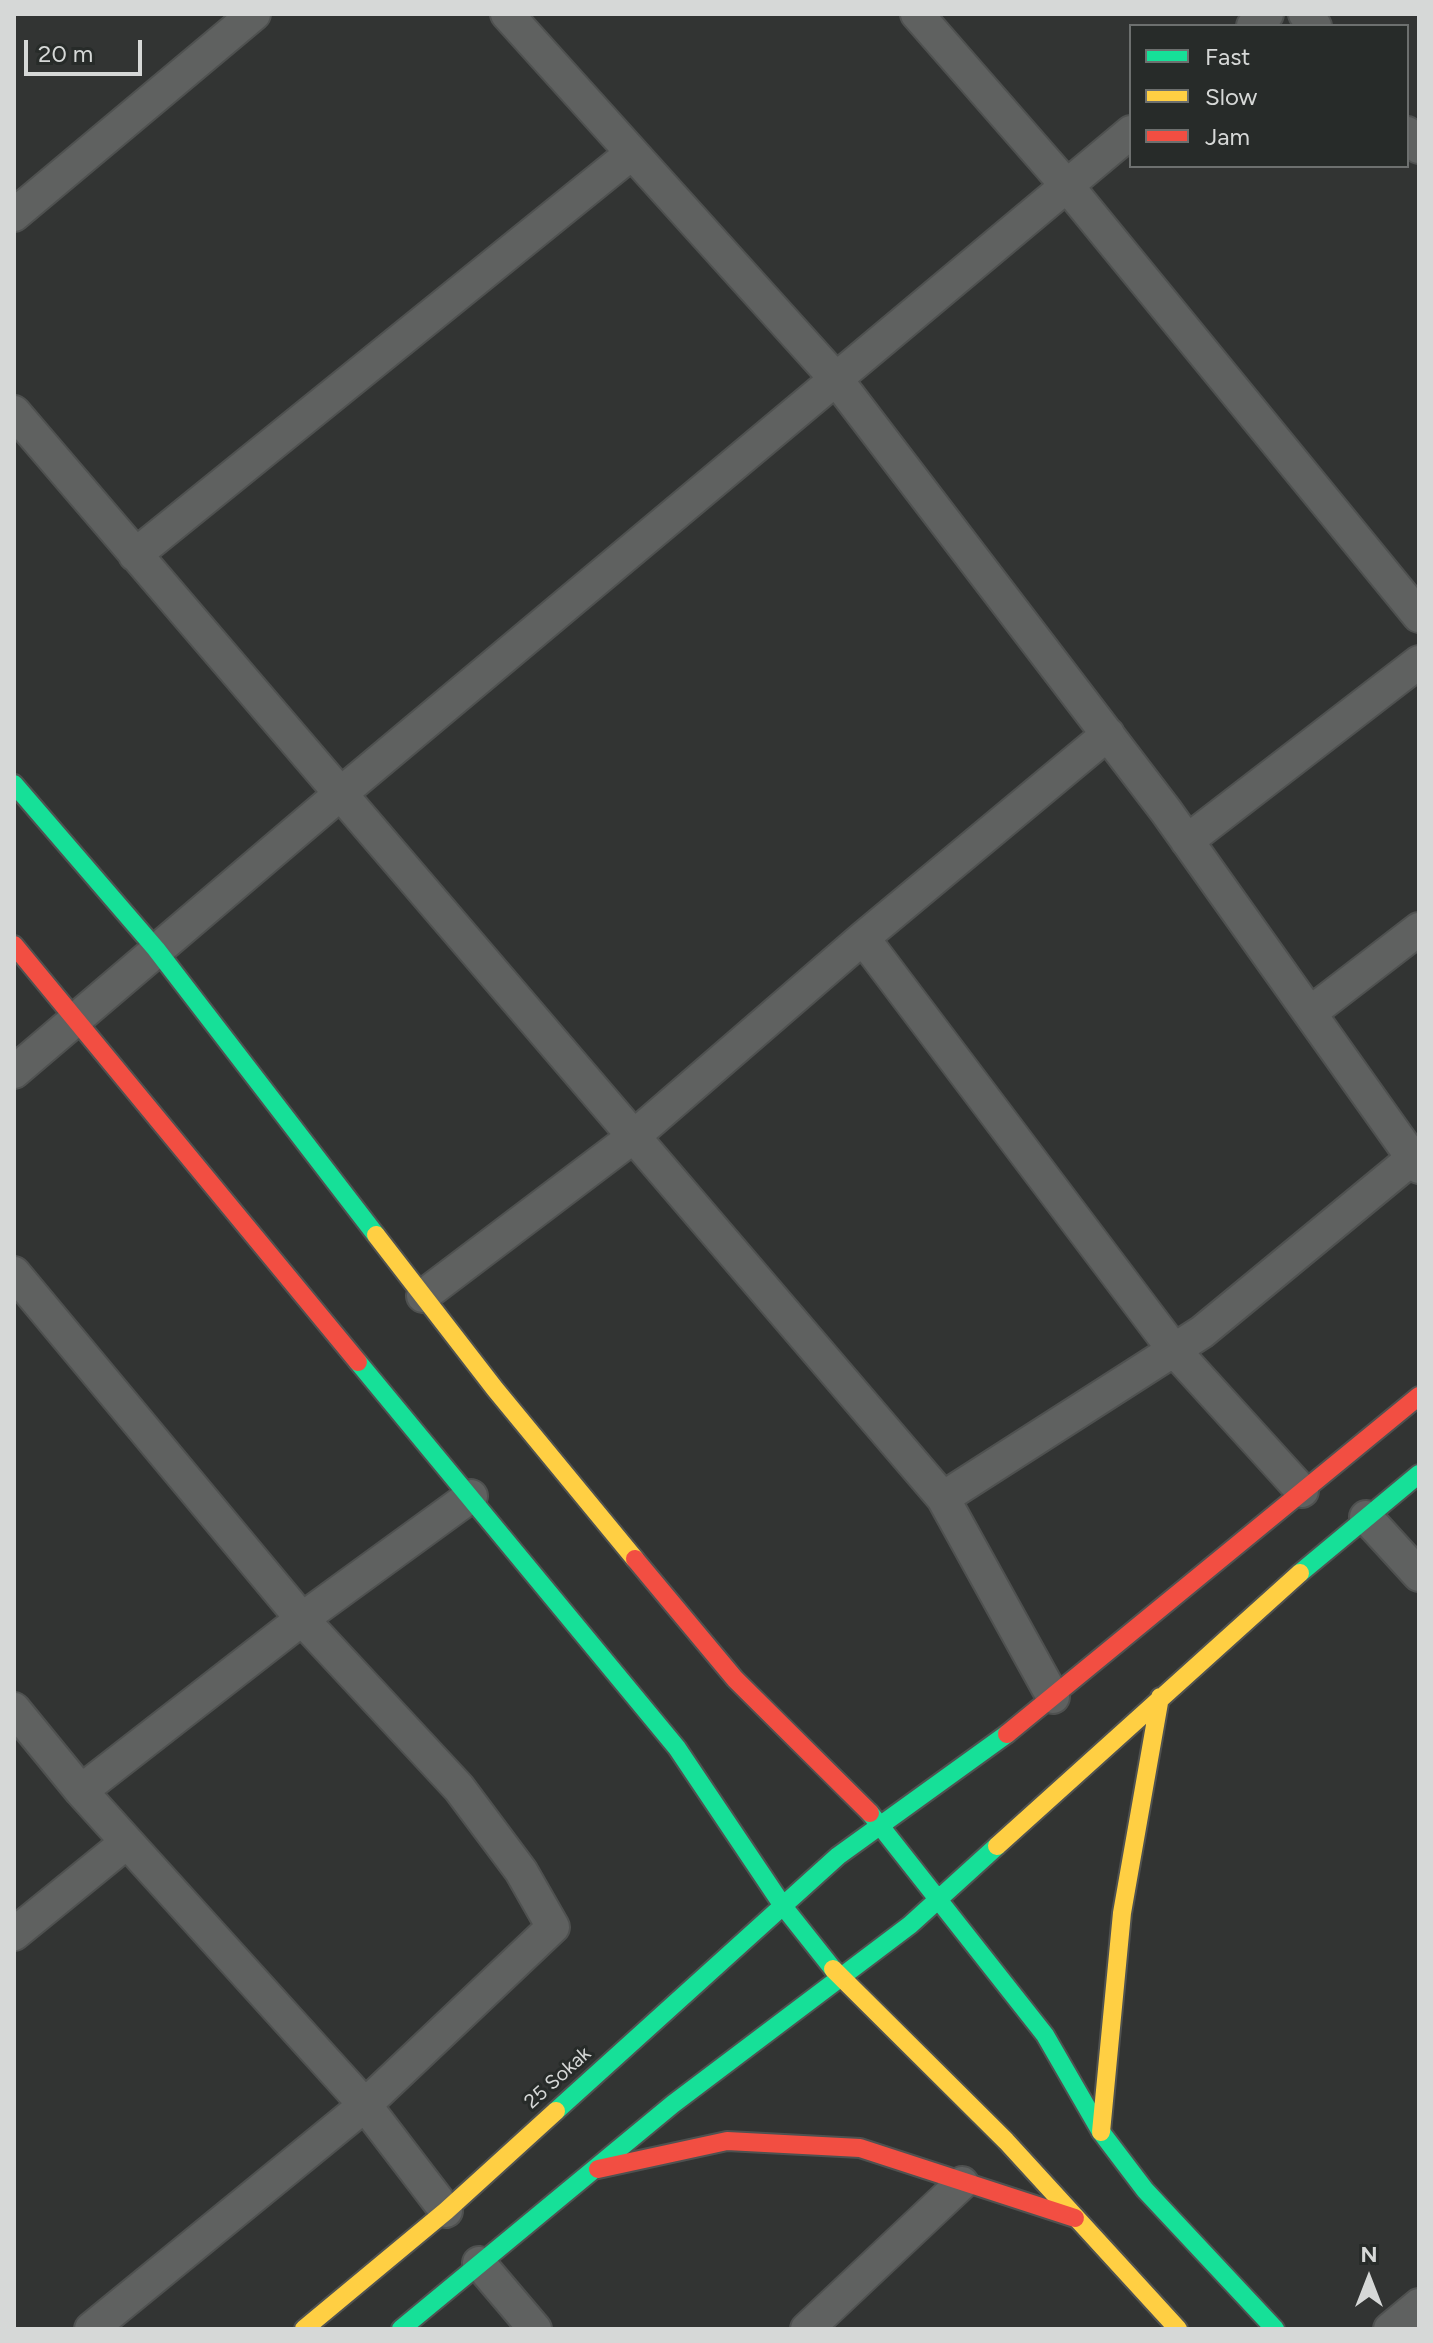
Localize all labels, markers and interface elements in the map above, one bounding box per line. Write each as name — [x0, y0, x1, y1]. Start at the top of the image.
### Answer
scale bar — [28, 24, 146, 74]
legend — [1129, 24, 1409, 168]
text: 20 m — [38, 39, 93, 68]
text: Fast — [1205, 42, 1250, 71]
text: Slow — [1205, 82, 1257, 111]
text: Jam — [1205, 122, 1250, 151]
street label: 25 Sokak — [520, 2042, 596, 2114]
north arrow — [1329, 2239, 1409, 2319]
text: N — [1360, 2241, 1378, 2268]

